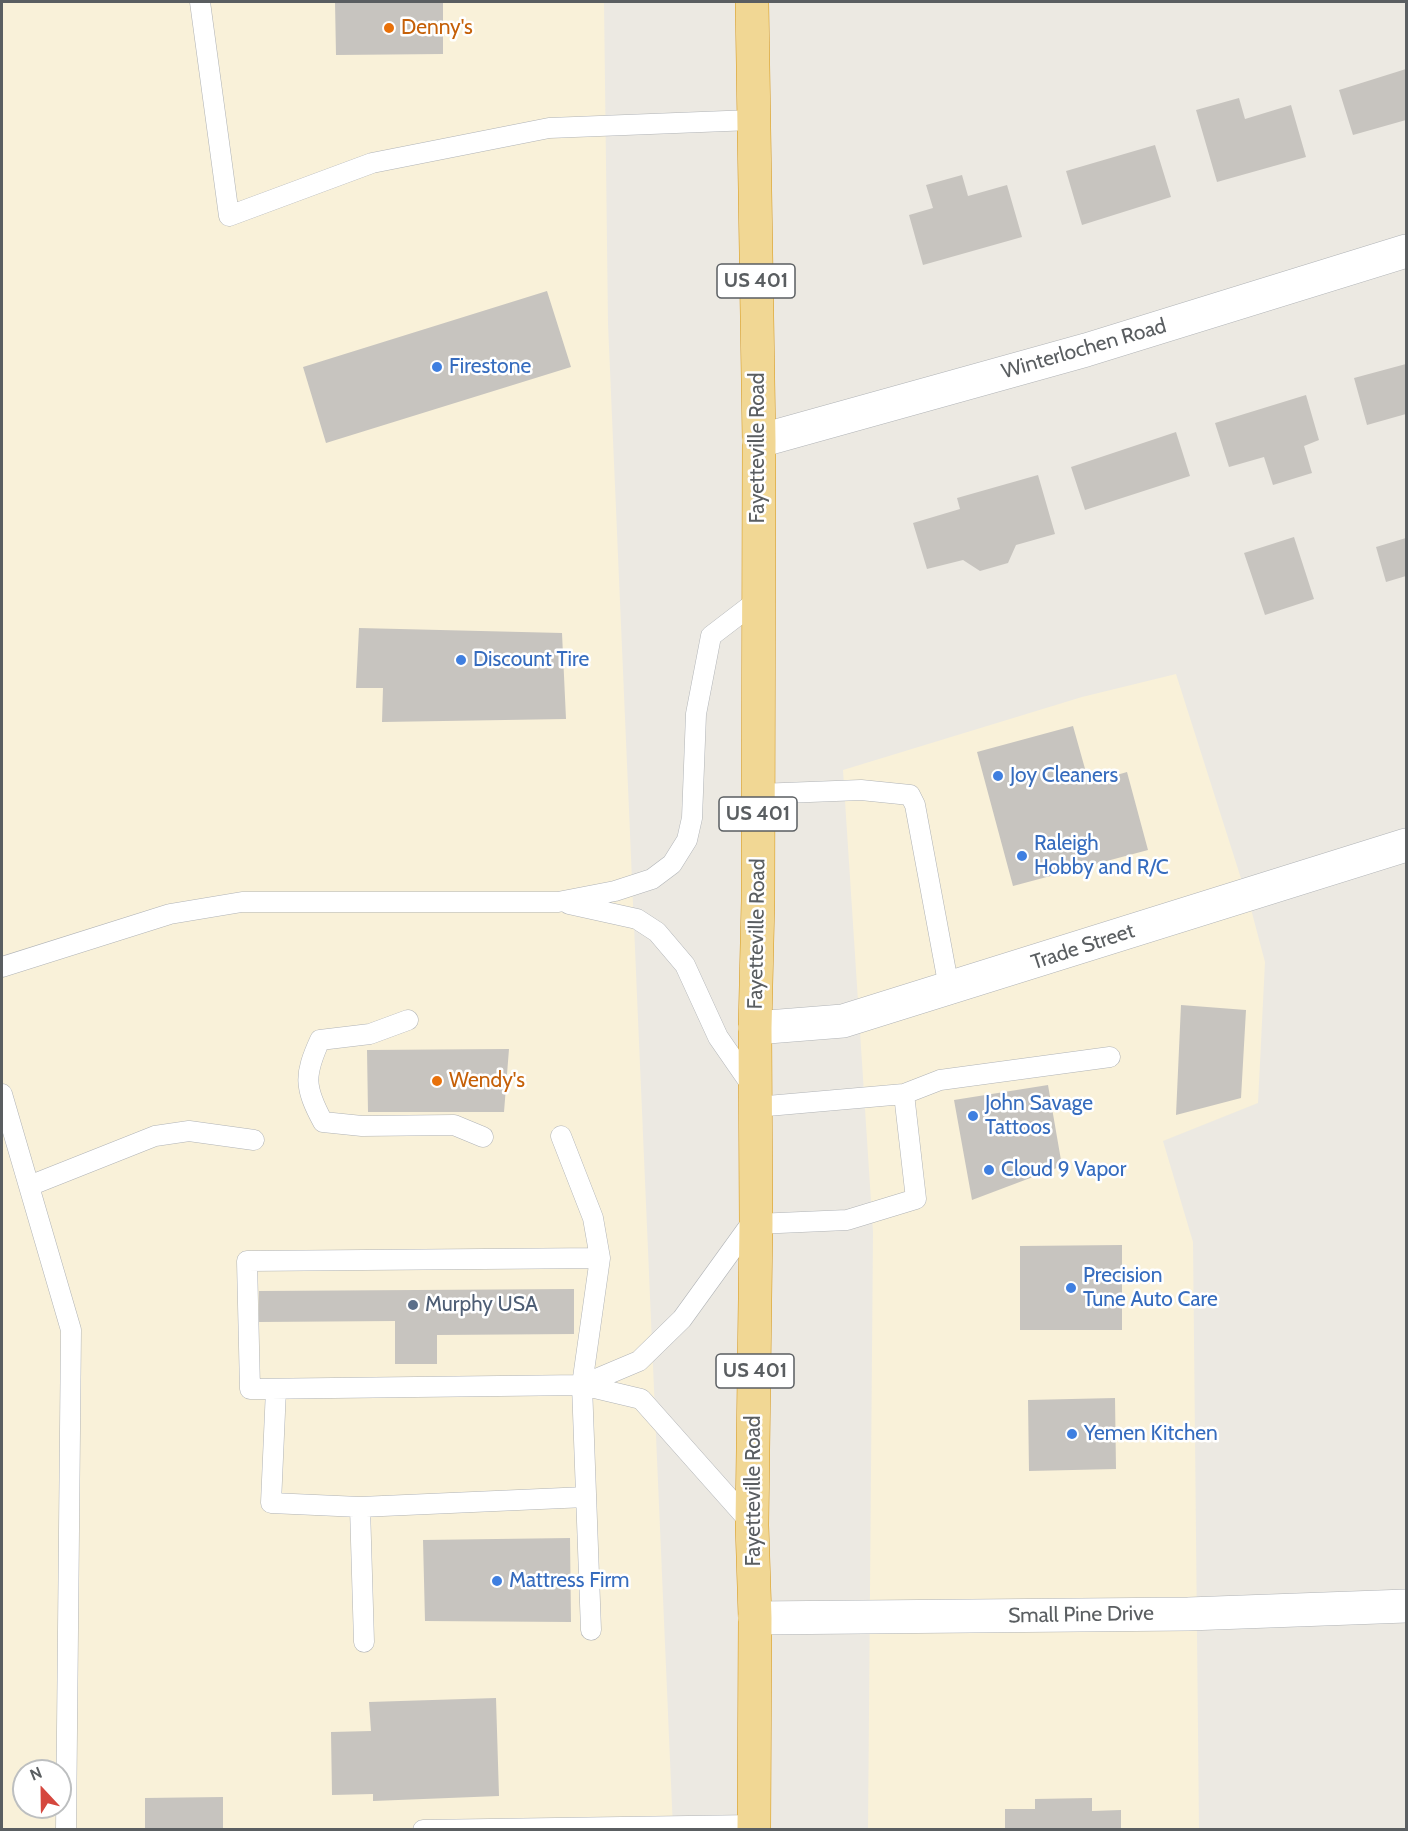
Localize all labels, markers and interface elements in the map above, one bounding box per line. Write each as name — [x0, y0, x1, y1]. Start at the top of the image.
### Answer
place label: Denny's — [401, 15, 473, 41]
marker: Denny's — [382, 21, 396, 35]
road number: US 401 — [717, 264, 795, 298]
street label: Winterlochen Road — [999, 313, 1169, 385]
place label: Firestone — [449, 354, 531, 380]
marker: Firestone — [430, 360, 444, 374]
street label: Fayetteville Road — [745, 373, 771, 523]
place label: Discount Tire — [473, 647, 589, 673]
marker: Discount Tire — [454, 653, 468, 667]
place label: Joy Cleaners — [1010, 763, 1118, 789]
marker: Joy Cleaners — [991, 769, 1005, 783]
road number: US 401 — [719, 797, 797, 831]
place label: Raleigh Hobby and R/C — [1034, 831, 1169, 881]
marker: Raleigh Hobby and R/C — [1015, 849, 1029, 863]
street label: Fayetteville Road — [743, 858, 771, 1010]
street label: Trade Street — [1028, 918, 1138, 976]
place label: Wendy's — [449, 1068, 525, 1094]
marker: Wendy's — [430, 1074, 444, 1088]
place label: John Savage Tattoos — [985, 1091, 1093, 1141]
marker: John Savage Tattoos — [966, 1109, 980, 1123]
place label: Cloud 9 Vapor — [1001, 1157, 1126, 1183]
marker: Cloud 9 Vapor — [982, 1163, 996, 1177]
place label: Precision Tune Auto Care — [1083, 1263, 1218, 1313]
marker: Precision Tune Auto Care — [1064, 1281, 1078, 1295]
place label: Murphy USA — [425, 1292, 538, 1318]
marker: Murphy USA — [406, 1298, 420, 1312]
road number: US 401 — [716, 1354, 794, 1388]
street label: Fayetteville Road — [741, 1416, 767, 1566]
place label: Yemen Kitchen — [1084, 1421, 1218, 1447]
marker: Yemen Kitchen — [1065, 1427, 1079, 1441]
place label: Mattress Firm — [509, 1568, 630, 1594]
marker: Mattress Firm — [490, 1574, 504, 1588]
street label: Small Pine Drive — [1008, 1601, 1154, 1629]
north arrow — [12, 1759, 72, 1819]
text: N — [27, 1763, 45, 1785]

